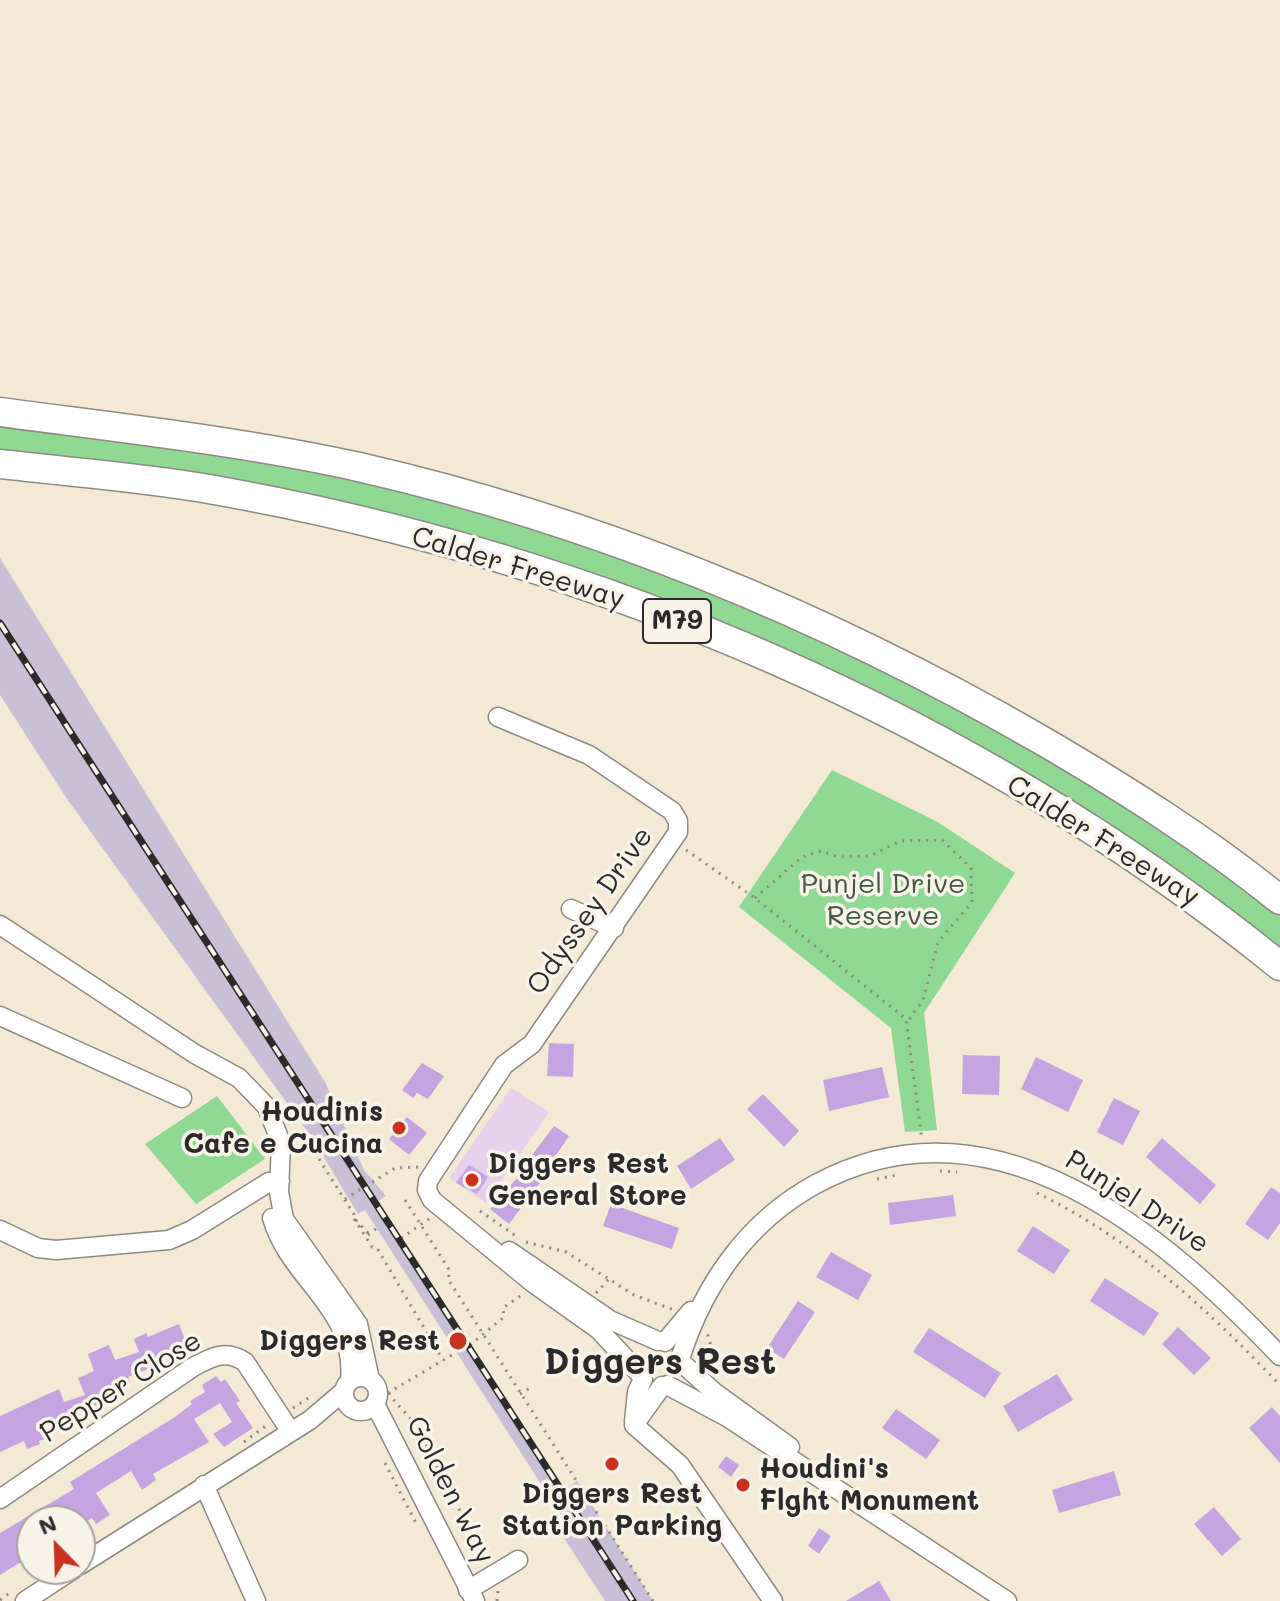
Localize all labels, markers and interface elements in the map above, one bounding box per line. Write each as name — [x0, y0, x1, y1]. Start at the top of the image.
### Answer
street label: Calder Freeway — [408, 520, 628, 616]
road number: M79 — [643, 599, 711, 643]
street label: Calder Freeway — [1001, 768, 1205, 914]
street label: Odyssey Drive — [520, 821, 660, 1001]
park label: Punjel Drive Reserve — [801, 867, 965, 933]
place label: Houdinis Cafe e Cucina — [183, 1095, 383, 1161]
marker: Houdinis Cafe e Cucina — [390, 1119, 408, 1137]
street label: Punjel Drive — [1059, 1143, 1215, 1261]
place label: Diggers Rest General Store — [488, 1147, 687, 1213]
marker: Diggers Rest General Store — [463, 1171, 481, 1189]
street label: Pepper Close — [34, 1324, 208, 1450]
place label: Diggers Rest — [259, 1324, 440, 1358]
marker: Diggers Rest — [447, 1330, 469, 1352]
district label: Diggers Rest — [544, 1341, 776, 1385]
street label: Golden Way — [399, 1411, 501, 1569]
place label: Houdini's Flght Monument — [759, 1452, 979, 1518]
marker: Diggers Rest Station Parking — [603, 1455, 621, 1473]
marker: Houdini's Flght Monument — [734, 1476, 752, 1494]
place label: Diggers Rest Station Parking — [502, 1477, 722, 1543]
north arrow — [16, 1505, 96, 1585]
text: N — [34, 1508, 61, 1541]

